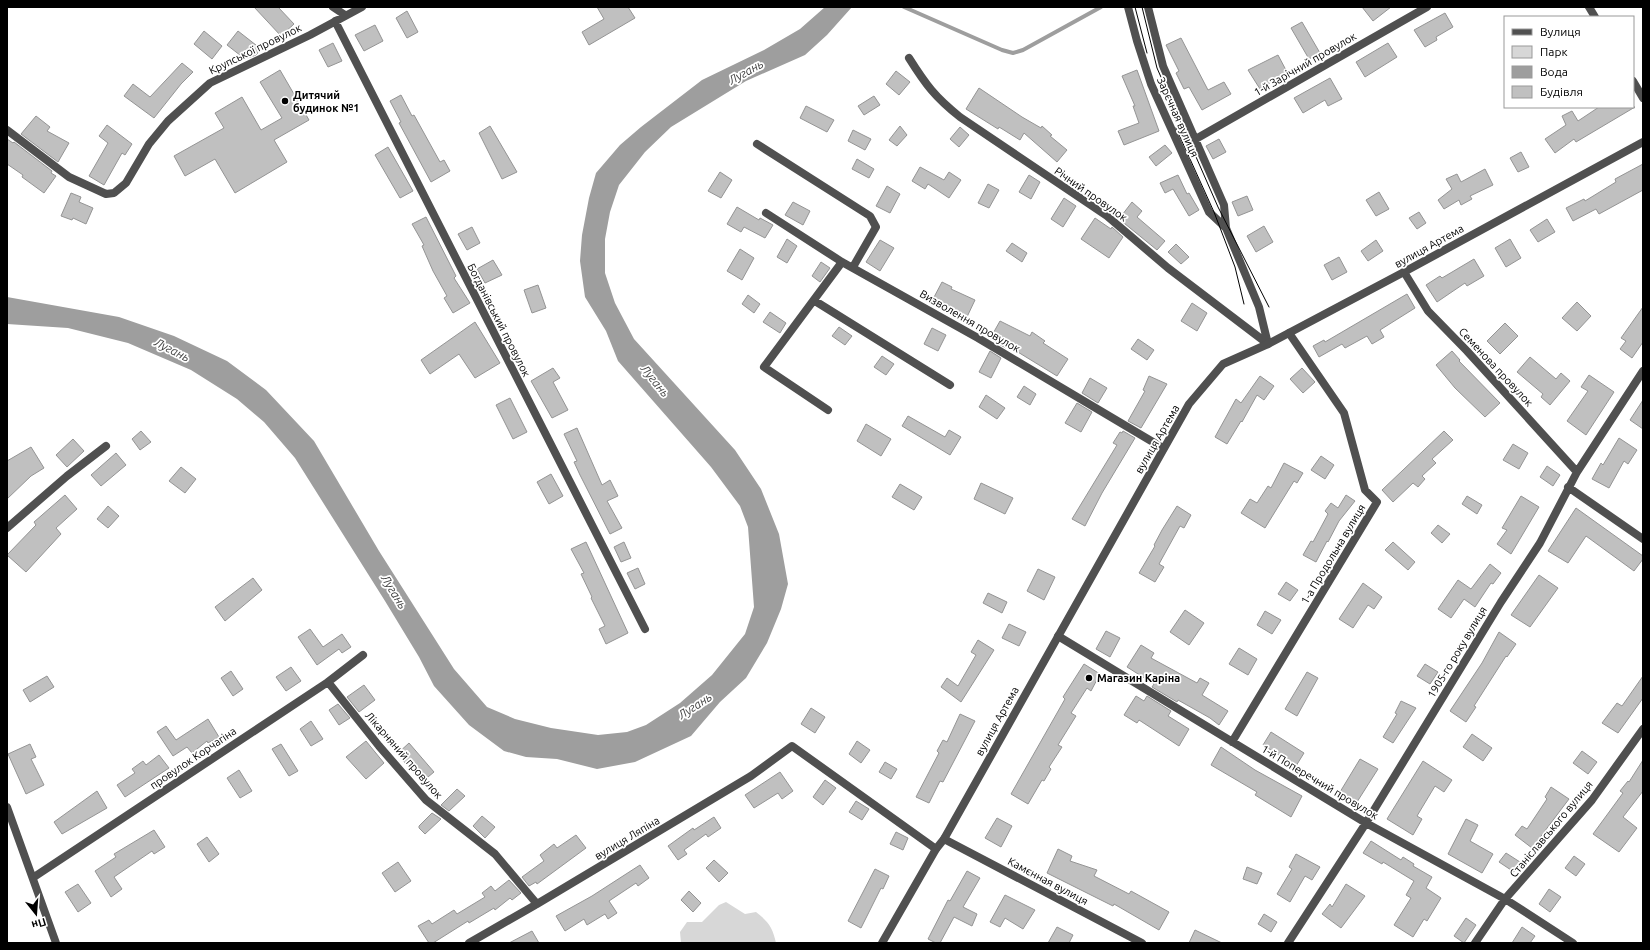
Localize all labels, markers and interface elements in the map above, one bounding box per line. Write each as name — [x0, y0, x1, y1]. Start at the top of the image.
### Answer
legend — [1504, 16, 1634, 108]
street label: Крупської провулок — [207, 21, 304, 77]
text: Вулиця — [1540, 25, 1581, 38]
street label: 1-й Зарічний провулок — [1252, 30, 1359, 98]
text: Парк — [1540, 45, 1568, 58]
water label: Лугань — [725, 57, 765, 87]
text: Вода — [1540, 65, 1568, 78]
street label: Зарєчная вулиця — [1155, 75, 1201, 159]
text: Будівля — [1540, 85, 1583, 98]
place label: Дитячий будинок №1 — [293, 89, 360, 114]
marker: Дитячий будинок №1 — [280, 96, 290, 106]
street label: Річний провулок — [1052, 164, 1130, 224]
street label: вулиця Артема — [1392, 222, 1466, 270]
street label: Богданівський провулок — [465, 261, 533, 379]
street label: Визволення провулок — [918, 287, 1023, 355]
street label: Семенова провулок — [1457, 325, 1536, 409]
water label: Лугань — [152, 335, 192, 364]
water label: Лугань — [638, 361, 672, 399]
street label: вулиця Артема — [1133, 403, 1181, 475]
street label: 1-а Продольна вулиця — [1298, 502, 1368, 606]
water label: Лугань — [379, 571, 410, 611]
street label: 1905-го року вулиця — [1425, 604, 1489, 700]
place label: Магазин Каріна — [1097, 672, 1180, 684]
marker: Магазин Каріна — [1084, 673, 1094, 683]
street label: вулиця Артема — [973, 684, 1021, 758]
water label: Лугань — [675, 690, 714, 722]
street label: Лікарняний провулок — [363, 709, 445, 801]
street label: провулок Корчагіна — [148, 725, 238, 791]
street label: 1-й Поперечний провулок — [1259, 742, 1381, 822]
street label: Станіславського вулиця — [1507, 778, 1595, 880]
street label: вулиця Ляпіна — [592, 814, 662, 862]
street label: Камєнная вулиця — [1006, 855, 1090, 907]
north arrow — [16, 894, 56, 934]
text: Пн — [30, 916, 48, 931]

